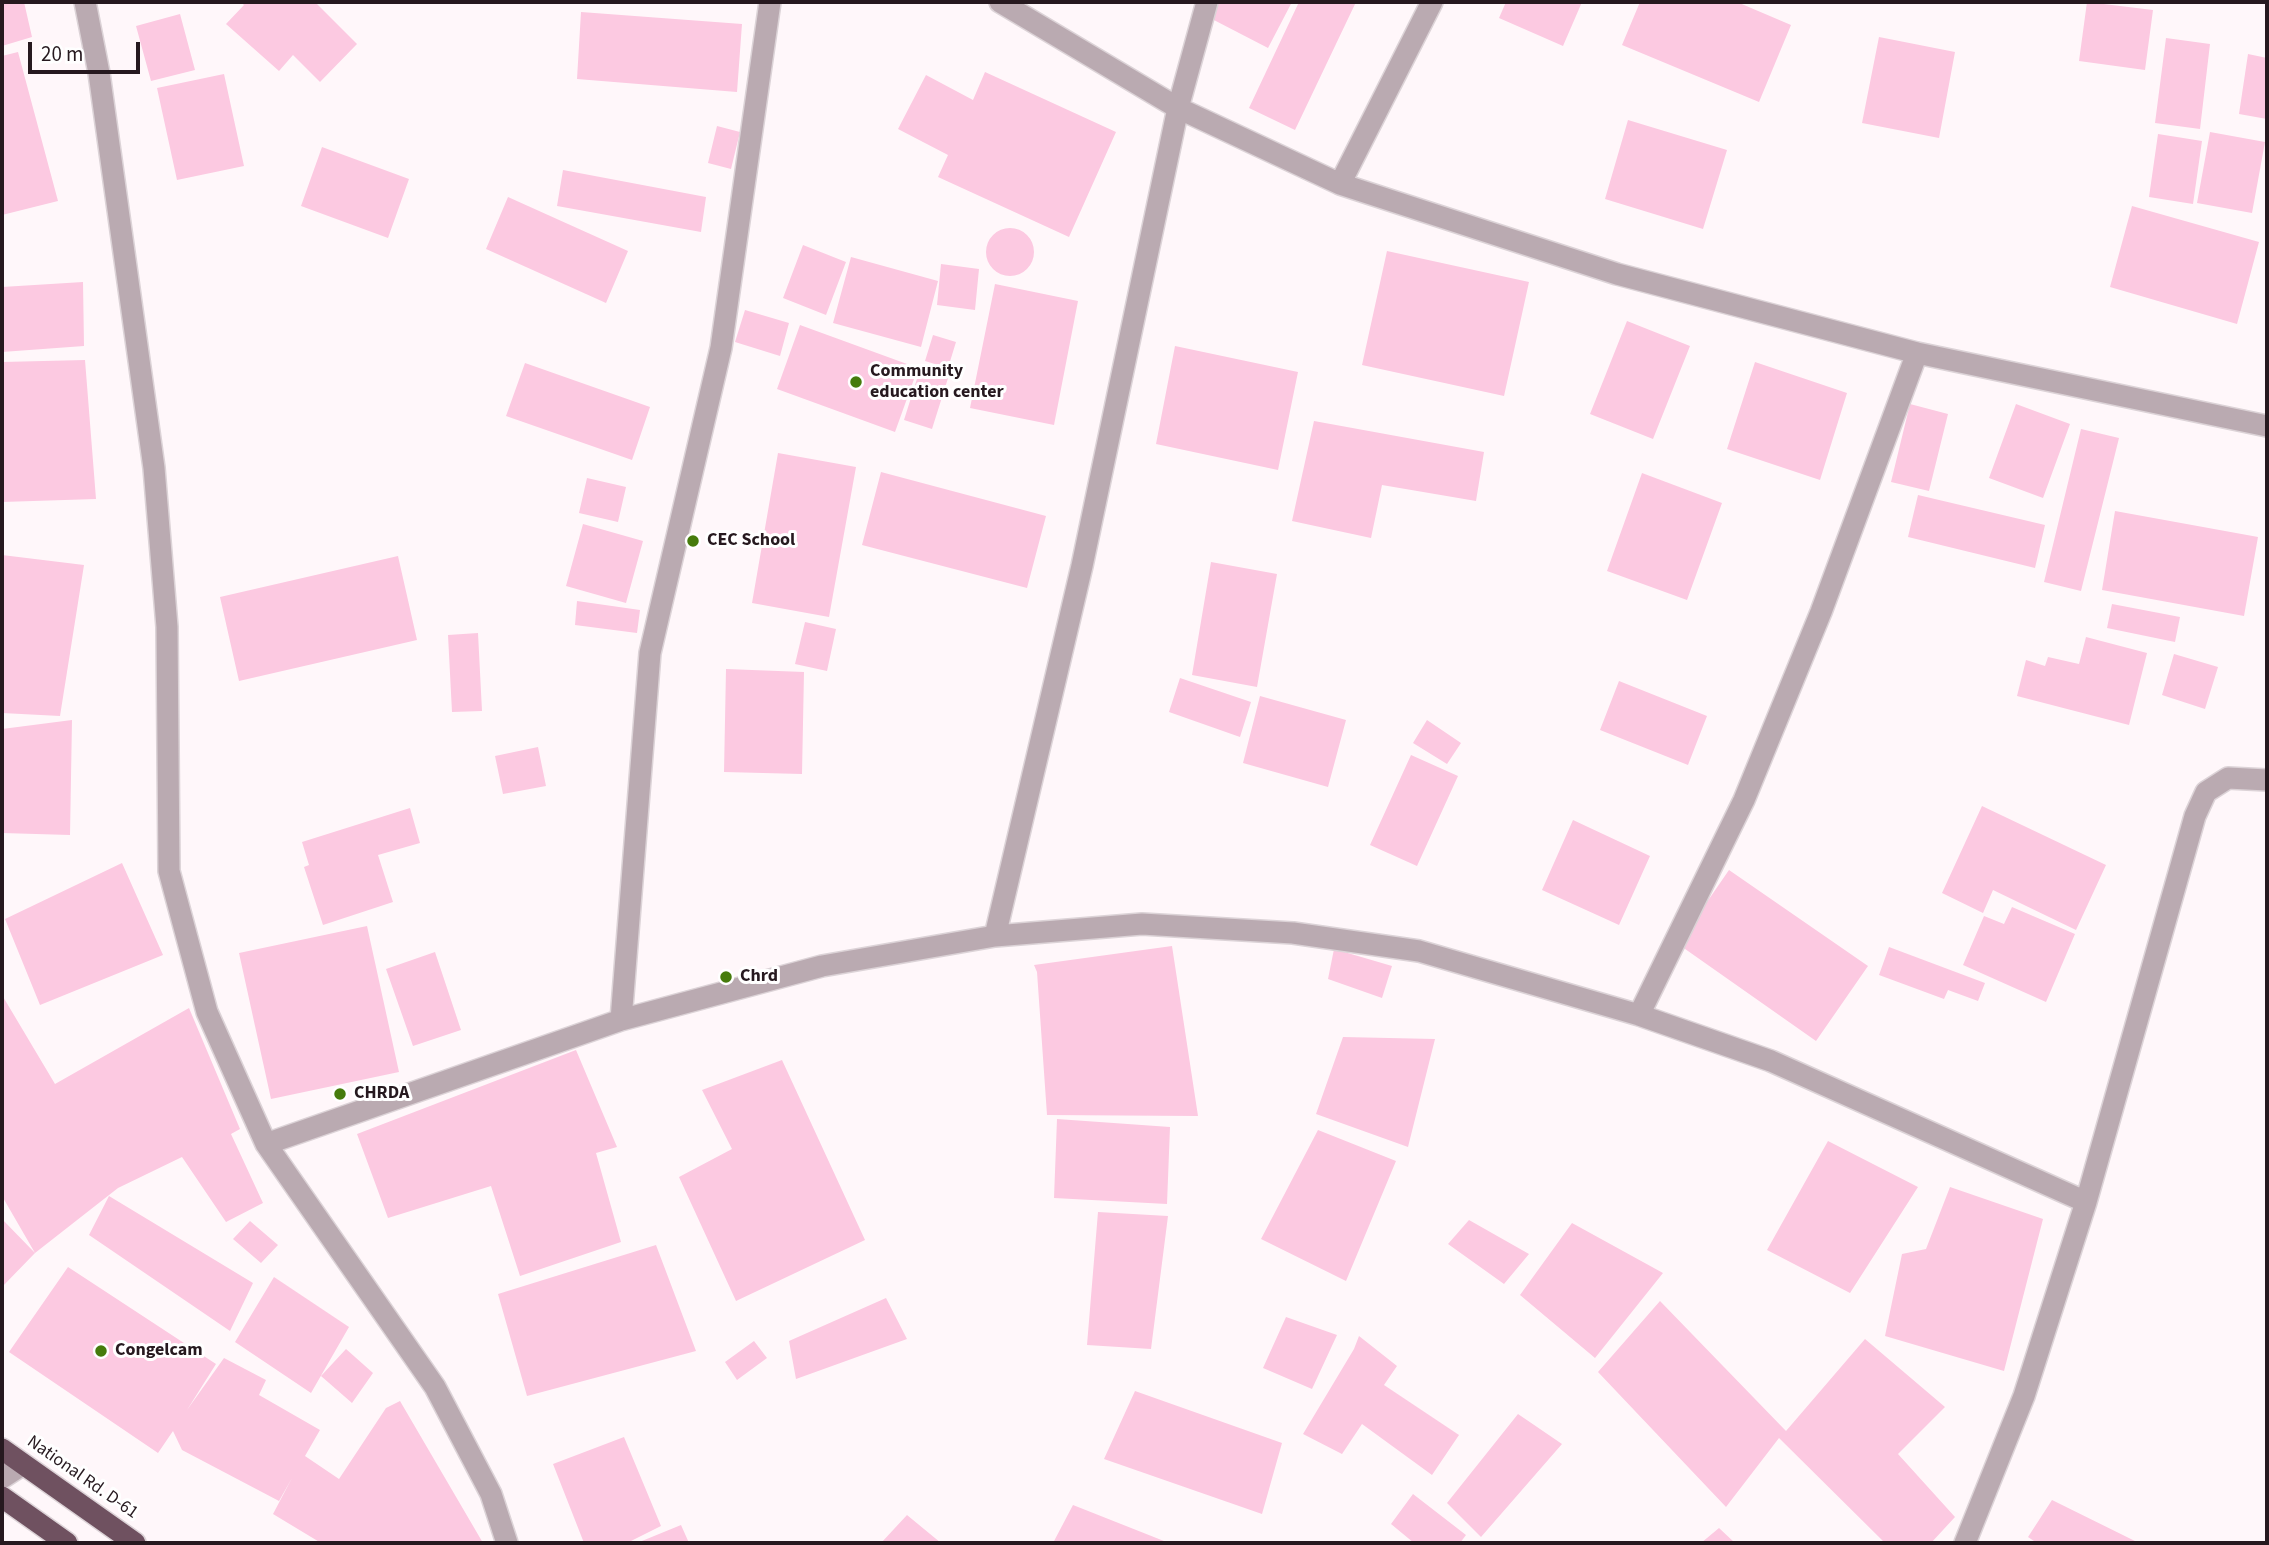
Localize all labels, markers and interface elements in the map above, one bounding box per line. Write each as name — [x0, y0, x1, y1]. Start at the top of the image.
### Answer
scale bar — [32, 28, 144, 72]
text: 20 m — [41, 39, 83, 69]
place label: Community education center — [870, 361, 1004, 404]
marker: Community education center — [848, 374, 864, 390]
place label: CEC School — [707, 530, 795, 552]
marker: CEC School — [685, 533, 701, 549]
place label: Chrd — [740, 966, 778, 988]
marker: Chrd — [718, 969, 734, 985]
place label: CHRDA — [354, 1083, 409, 1105]
marker: CHRDA — [332, 1086, 348, 1102]
place label: Congelcam — [115, 1340, 203, 1362]
marker: Congelcam — [93, 1343, 109, 1359]
street label: National Rd. D-61 — [22, 1432, 142, 1524]

